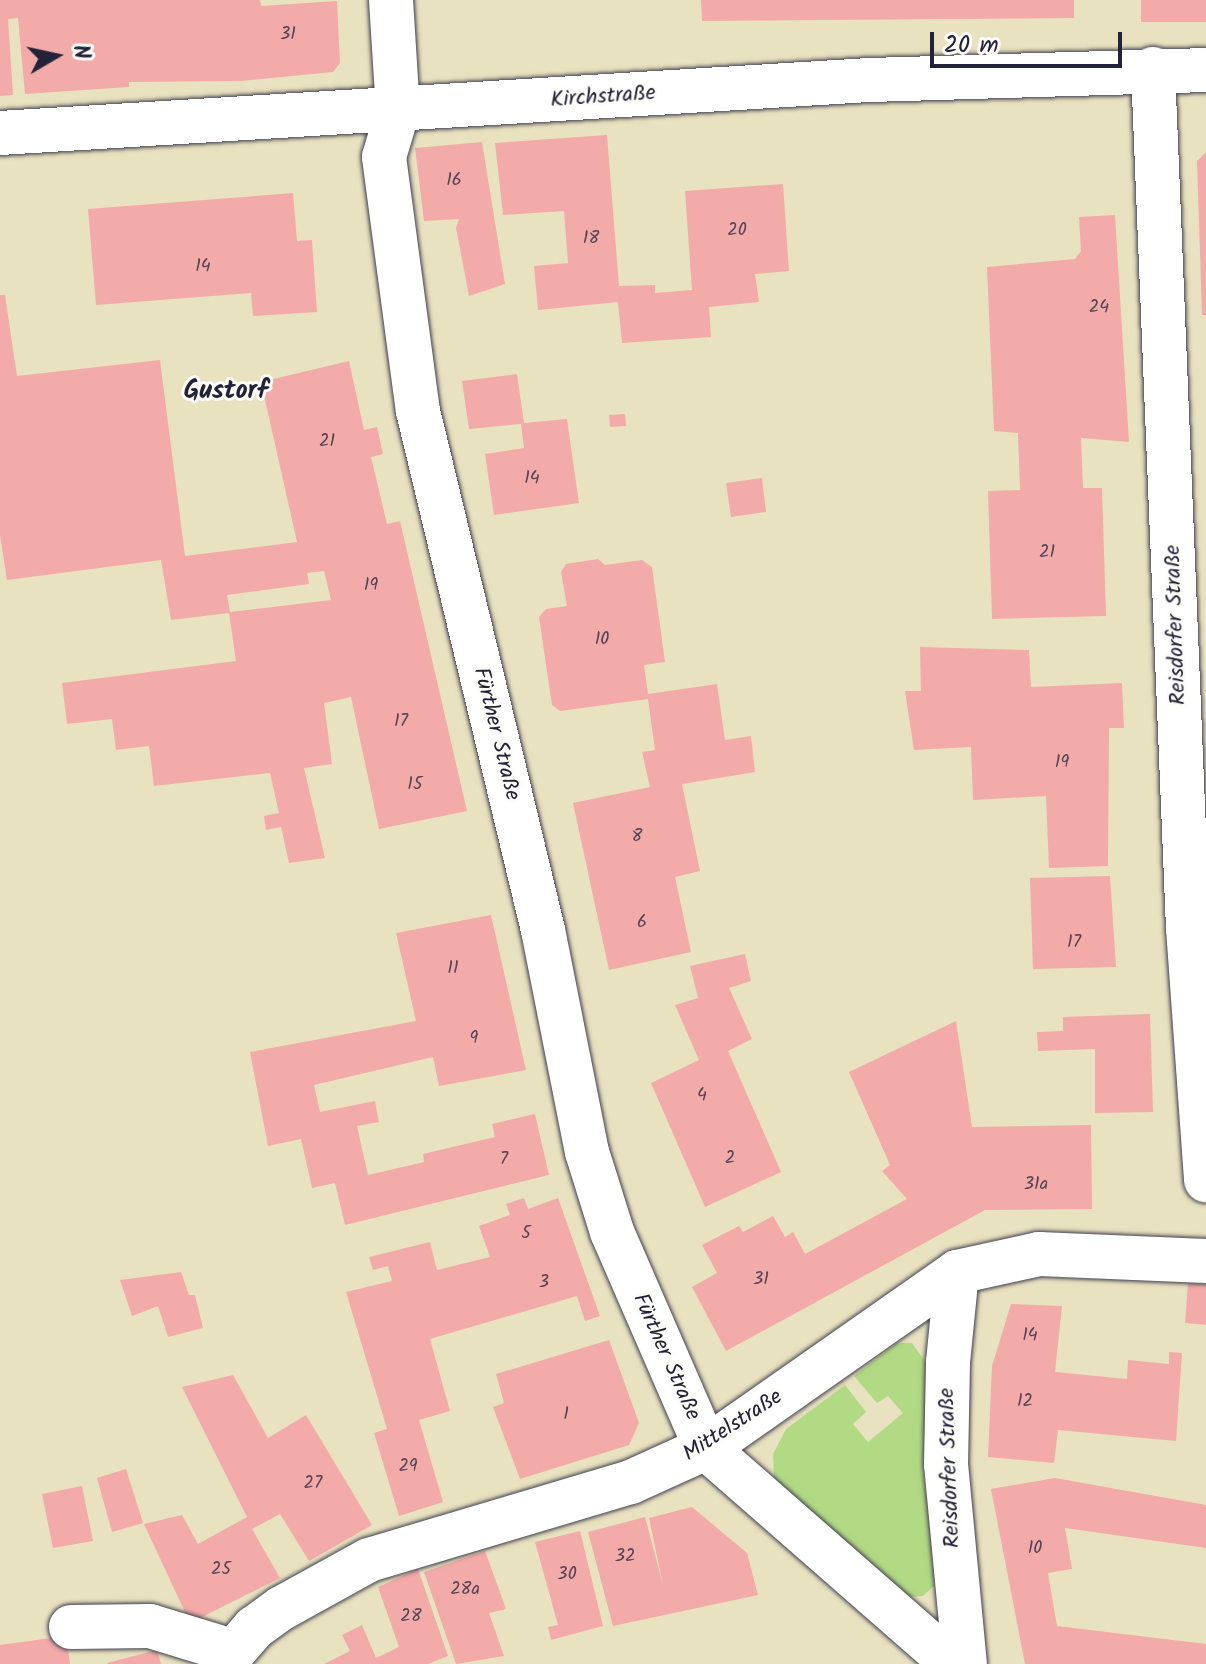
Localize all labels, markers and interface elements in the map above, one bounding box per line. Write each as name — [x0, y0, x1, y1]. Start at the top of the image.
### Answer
north arrow — [16, 16, 96, 96]
scale bar — [934, 16, 1126, 66]
house number: 31 — [280, 24, 296, 46]
text: 20 m — [944, 26, 999, 65]
text: N — [62, 43, 99, 62]
street label: Kirchstraße — [550, 80, 656, 114]
house number: 16 — [446, 170, 462, 192]
house number: 20 — [727, 220, 747, 242]
house number: 18 — [583, 228, 599, 250]
house number: 14 — [195, 256, 211, 278]
house number: 24 — [1089, 297, 1109, 319]
district label: Gustorf — [184, 376, 268, 408]
house number: 21 — [319, 431, 335, 453]
house number: 14 — [524, 468, 540, 490]
house number: 21 — [1039, 542, 1055, 564]
street label: Reisdorfer Straße — [1160, 544, 1192, 706]
house number: 19 — [364, 575, 378, 597]
house number: 10 — [595, 629, 609, 651]
street label: Fürther Straße — [467, 665, 525, 803]
house number: 17 — [394, 711, 408, 733]
house number: 19 — [1055, 752, 1069, 774]
house number: 15 — [407, 774, 423, 796]
house number: 8 — [632, 826, 642, 848]
house number: 6 — [637, 912, 647, 934]
house number: 17 — [1067, 932, 1081, 954]
house number: 11 — [447, 958, 459, 980]
house number: 9 — [470, 1028, 478, 1050]
house number: 4 — [697, 1085, 707, 1107]
house number: 2 — [725, 1148, 735, 1170]
house number: 7 — [500, 1149, 508, 1171]
house number: 31a — [1024, 1174, 1048, 1196]
house number: 5 — [521, 1223, 531, 1245]
house number: 31 — [753, 1269, 769, 1291]
house number: 3 — [539, 1272, 549, 1294]
street label: Fürther Straße — [626, 1289, 706, 1425]
house number: 14 — [1022, 1325, 1038, 1347]
street label: Mittelstraße — [678, 1384, 788, 1468]
street label: Reisdorfer Straße — [934, 1387, 966, 1549]
house number: 12 — [1017, 1391, 1033, 1413]
house number: 1 — [563, 1404, 569, 1426]
house number: 29 — [398, 1456, 418, 1478]
house number: 27 — [304, 1473, 322, 1495]
house number: 10 — [1028, 1538, 1042, 1560]
house number: 32 — [615, 1546, 635, 1568]
house number: 25 — [211, 1559, 231, 1581]
house number: 30 — [557, 1564, 577, 1586]
house number: 28a — [450, 1579, 480, 1601]
house number: 28 — [400, 1606, 422, 1628]

